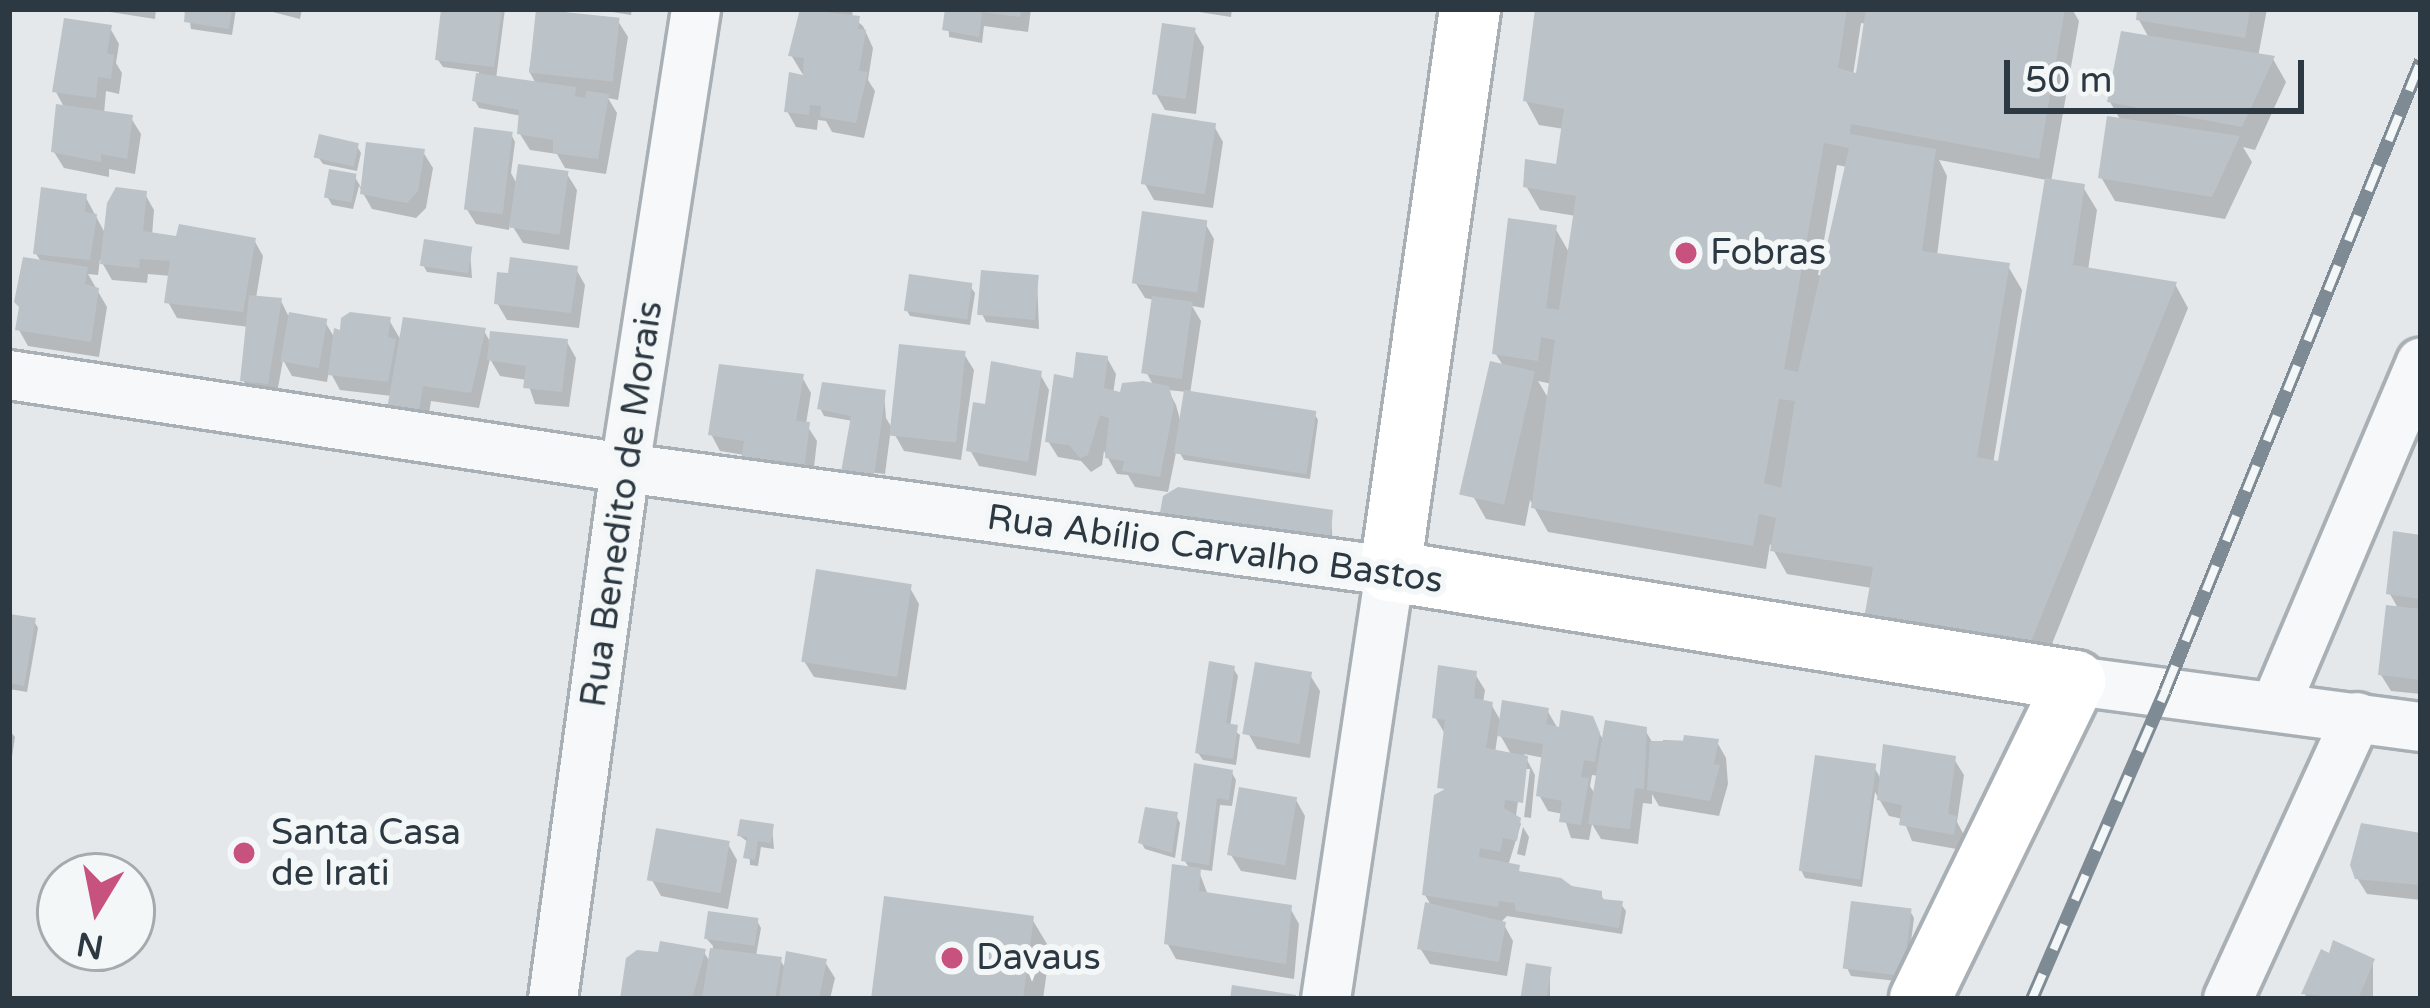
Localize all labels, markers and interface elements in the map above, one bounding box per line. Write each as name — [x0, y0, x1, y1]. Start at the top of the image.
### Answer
scale bar — [2010, 36, 2310, 110]
text: 50 m — [2025, 59, 2113, 102]
place label: Fobras — [1710, 231, 1826, 275]
marker: Fobras — [1673, 240, 1699, 266]
street label: Rua Benedito de Morais — [572, 298, 672, 710]
street label: Rua Abílio Carvalho Bastos — [984, 496, 1446, 602]
place label: Santa Casa de Irati — [271, 810, 461, 895]
marker: Santa Casa de Irati — [228, 837, 260, 869]
north arrow — [36, 852, 156, 972]
text: N — [74, 923, 107, 966]
place label: Davaus — [976, 936, 1101, 980]
marker: Davaus — [939, 945, 965, 971]

